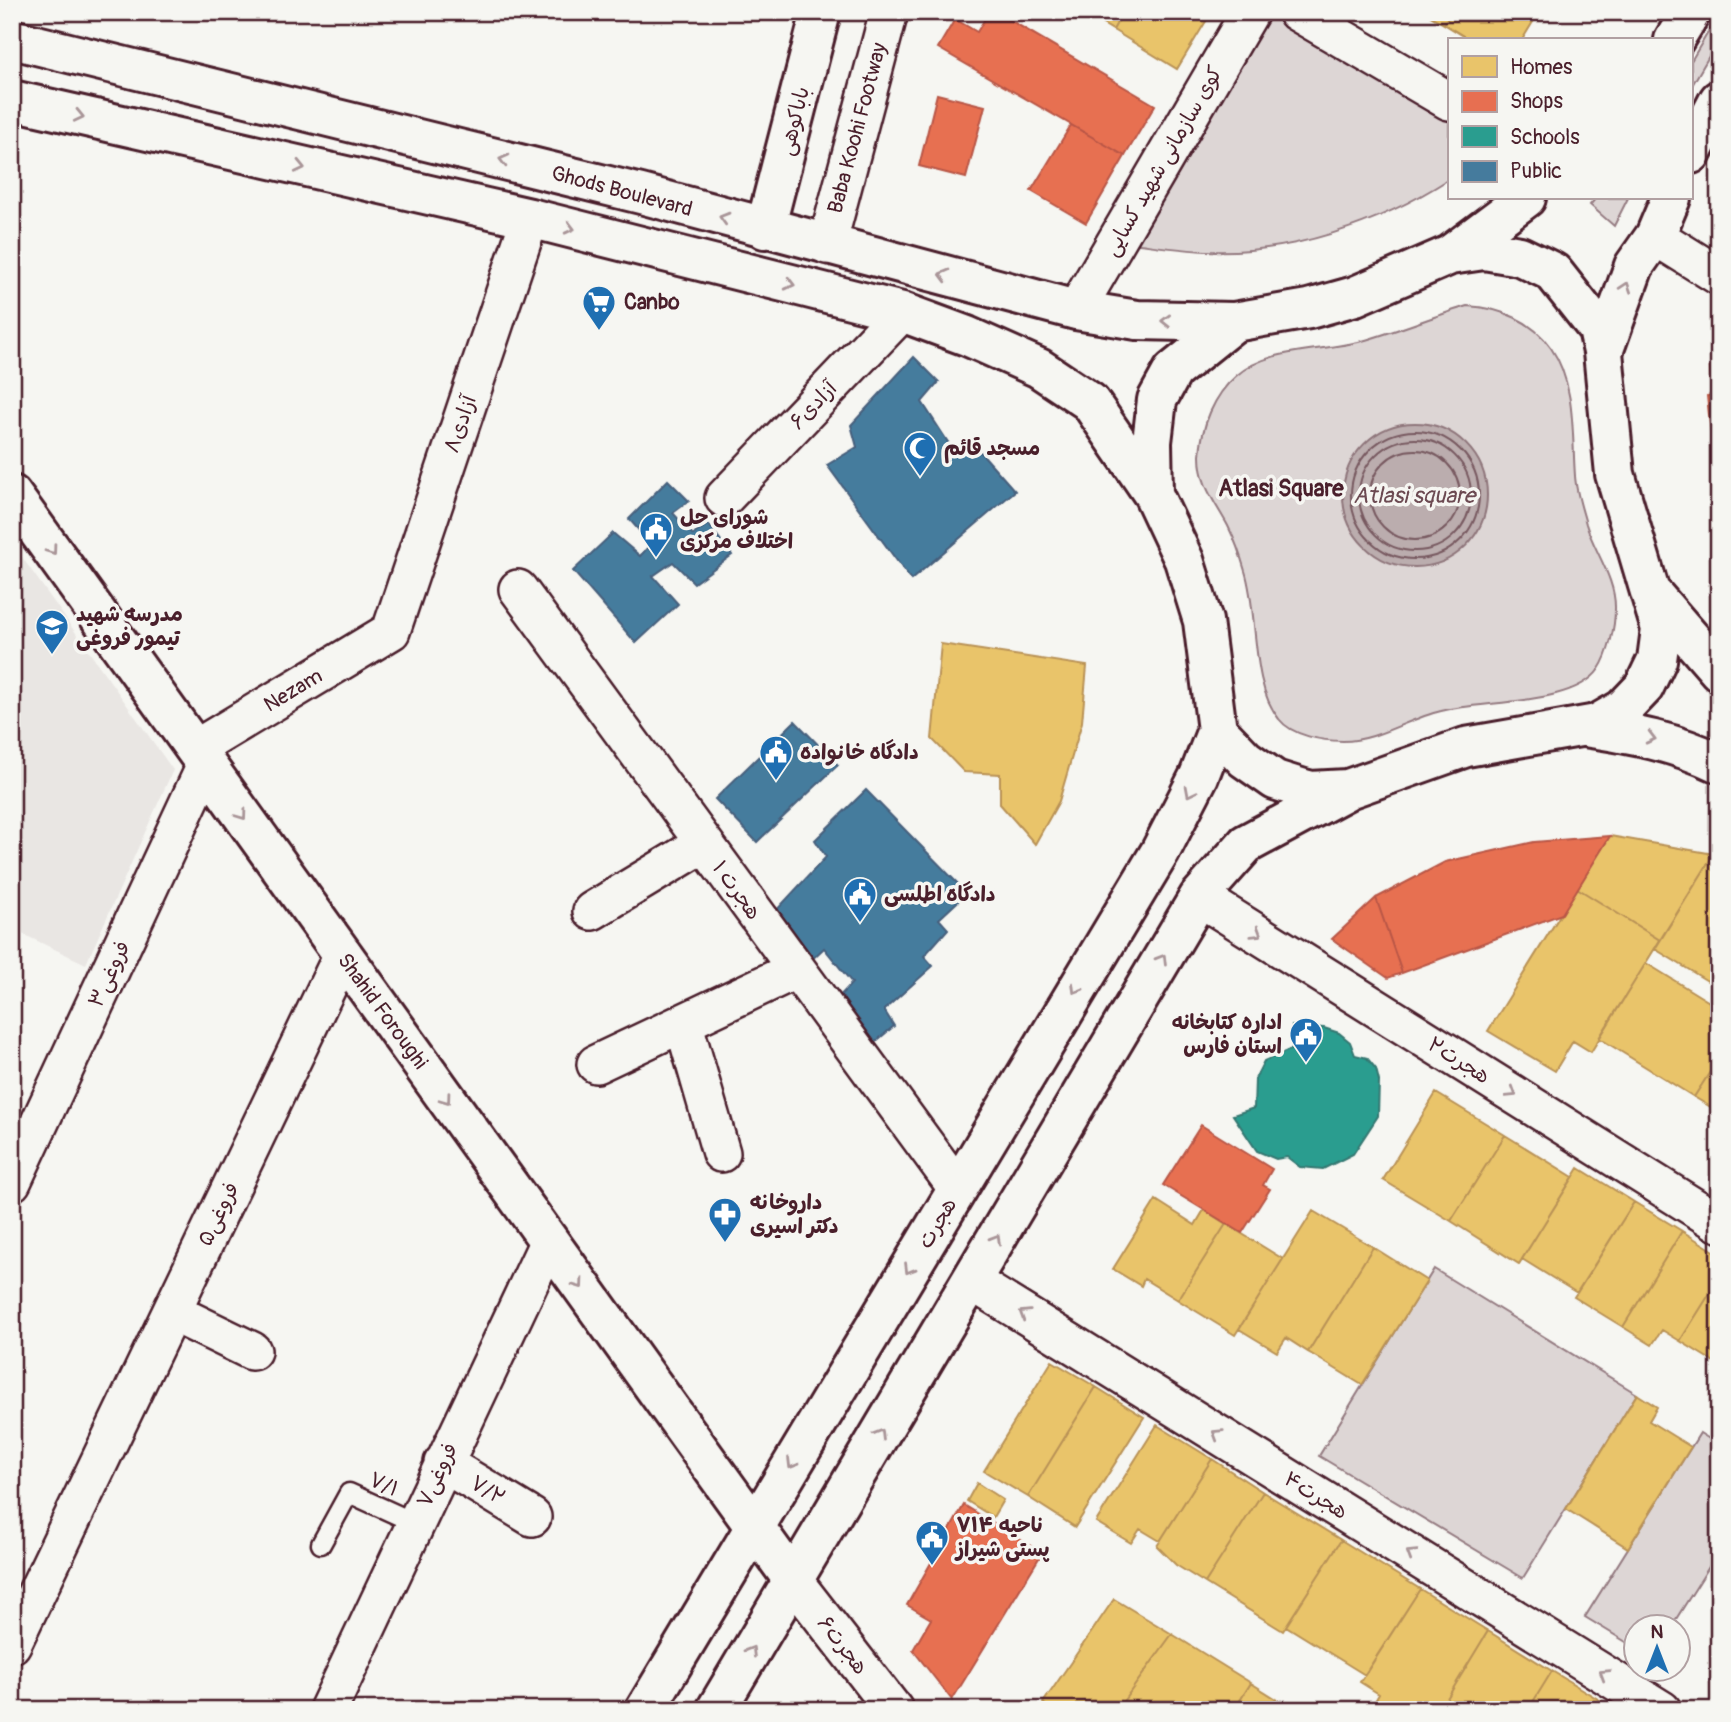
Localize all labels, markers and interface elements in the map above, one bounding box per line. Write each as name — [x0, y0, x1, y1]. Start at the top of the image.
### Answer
legend — [1448, 38, 1692, 200]
street label: Baba Koohi Footway — [822, 40, 893, 216]
text: Homes — [1510, 54, 1573, 81]
street label: کوی سازمانی شهید کسایی — [1098, 61, 1229, 261]
street label: باباکوهی — [773, 84, 816, 158]
text: Shops — [1510, 88, 1563, 115]
one-way arrow — [73, 107, 85, 122]
text: Schools — [1510, 124, 1580, 151]
one-way arrow — [498, 154, 510, 168]
one-way arrow — [294, 158, 306, 173]
text: Public — [1510, 158, 1562, 185]
street label: Ghods Boulevard — [548, 160, 695, 223]
one-way arrow — [718, 211, 730, 226]
one-way arrow — [564, 220, 576, 234]
one-way arrow — [938, 269, 950, 283]
one-way arrow — [784, 276, 796, 290]
one-way arrow — [1618, 282, 1632, 294]
supermarket icon: Canbo — [580, 283, 618, 332]
place label: Canbo — [624, 289, 680, 316]
one-way arrow — [1160, 313, 1171, 329]
street label: آزادی۶ — [784, 375, 843, 435]
street label: آزادی۸ — [438, 391, 483, 457]
mosque icon: مسجد قائم — [901, 429, 939, 478]
place label: مسجد قائم — [944, 435, 1040, 464]
district label: Atlasi Square — [1218, 474, 1344, 503]
water label: Atlasi square — [1353, 481, 1478, 510]
place label: شورای حل اختلاف مرکزی — [680, 504, 793, 555]
public building icon: شورای حل اختلاف مرکزی — [637, 510, 675, 559]
one-way arrow — [44, 543, 56, 555]
place label: مدرسه شهید تیمور فروغی — [76, 601, 183, 652]
school or university icon: مدرسه شهید تیمور فروغی — [33, 607, 71, 656]
street label: Nezam — [259, 662, 328, 718]
one-way arrow — [1645, 730, 1657, 744]
public building icon: دادگاه خانواده — [757, 733, 795, 782]
place label: دادگاه خانواده — [800, 739, 919, 766]
one-way arrow — [1185, 785, 1199, 798]
one-way arrow — [234, 807, 246, 820]
street label: هجرت ۱ — [706, 855, 767, 925]
public building icon: دادگاه اطلسی — [841, 875, 879, 924]
place label: دادگاه اطلسی — [884, 881, 996, 908]
one-way arrow — [1250, 925, 1263, 938]
street label: فروغی۳ — [82, 937, 137, 1012]
street label: Shahid Foroughi — [331, 948, 434, 1075]
one-way arrow — [1154, 954, 1167, 967]
one-way arrow — [1072, 982, 1085, 995]
place label: اداره کتابخانه استان فارس — [1171, 1009, 1282, 1060]
public building icon: اداره کتابخانه استان فارس — [1287, 1015, 1325, 1064]
street label: هجرت۲ — [1422, 1031, 1495, 1090]
one-way arrow — [1505, 1085, 1518, 1098]
one-way arrow — [438, 1091, 451, 1104]
street label: فروغی۵ — [192, 1178, 245, 1251]
place label: داروخانه دکتر اسیری — [750, 1189, 838, 1240]
street label: هجرت — [912, 1193, 963, 1254]
pharmacy icon: داروخانه دکتر اسیری — [706, 1195, 744, 1244]
one-way arrow — [987, 1233, 1000, 1246]
one-way arrow — [904, 1261, 917, 1274]
one-way arrow — [571, 1276, 583, 1289]
one-way arrow — [1018, 1310, 1031, 1323]
one-way arrow — [871, 1429, 884, 1442]
one-way arrow — [1212, 1429, 1225, 1442]
street label: فروغی۷ — [411, 1439, 464, 1512]
one-way arrow — [788, 1456, 801, 1469]
street label: هجرت۴ — [1279, 1465, 1353, 1525]
street label: ۷/۱ — [365, 1466, 403, 1503]
street label: ۷/۲ — [465, 1469, 510, 1511]
place label: ناحیه ۷۱۴ پستی شیراز — [954, 1512, 1050, 1563]
public building icon: ناحیه ۷۱۴ پستی شیراز — [913, 1518, 951, 1567]
one-way arrow — [1405, 1549, 1418, 1562]
street label: هجرت۶ — [811, 1611, 874, 1680]
north arrow — [1622, 1614, 1692, 1684]
text: N — [1651, 1620, 1664, 1644]
one-way arrow — [743, 1646, 756, 1659]
one-way arrow — [1599, 1669, 1612, 1682]

